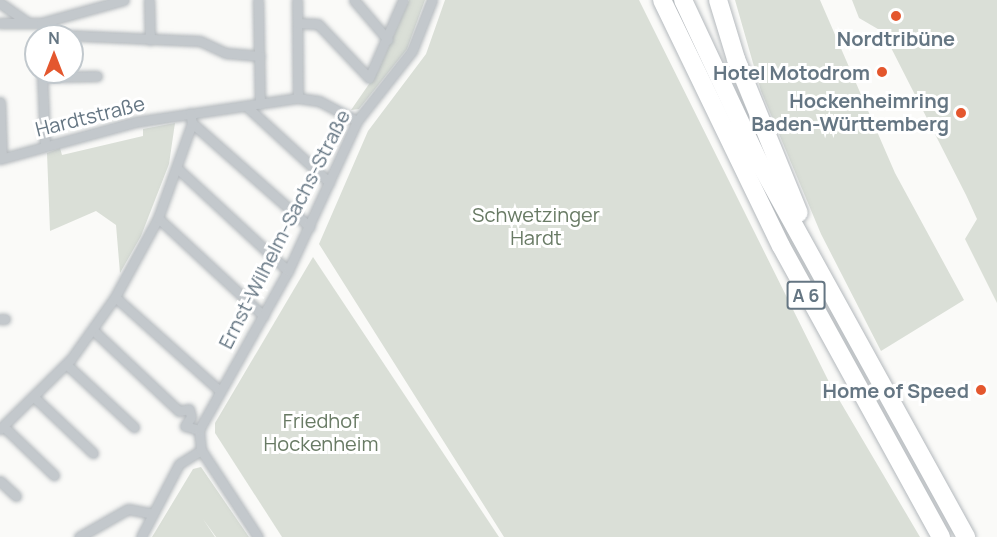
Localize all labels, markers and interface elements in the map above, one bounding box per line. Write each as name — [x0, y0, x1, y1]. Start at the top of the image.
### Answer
marker: Nordtribüne — [889, 9, 903, 23]
north arrow — [24, 24, 84, 84]
place label: Nordtribüne — [837, 26, 955, 50]
text: N — [48, 27, 60, 49]
place label: Hotel Motodrom — [713, 60, 870, 84]
marker: Hotel Motodrom — [875, 65, 889, 79]
place label: Hockenheimring Baden-Württemberg — [751, 89, 949, 136]
street label: Hardtstraße — [33, 91, 147, 141]
street label: Ernst-Wilhelm-Sachs-Straße — [213, 106, 355, 352]
marker: Hockenheimring Baden-Württemberg — [954, 106, 968, 120]
park label: Schwetzinger Hardt — [472, 203, 600, 250]
road number: A 6 — [786, 280, 826, 310]
place label: Home of Speed — [823, 378, 969, 402]
marker: Home of Speed — [974, 383, 988, 397]
park label: Friedhof Hockenheim — [264, 409, 378, 456]

